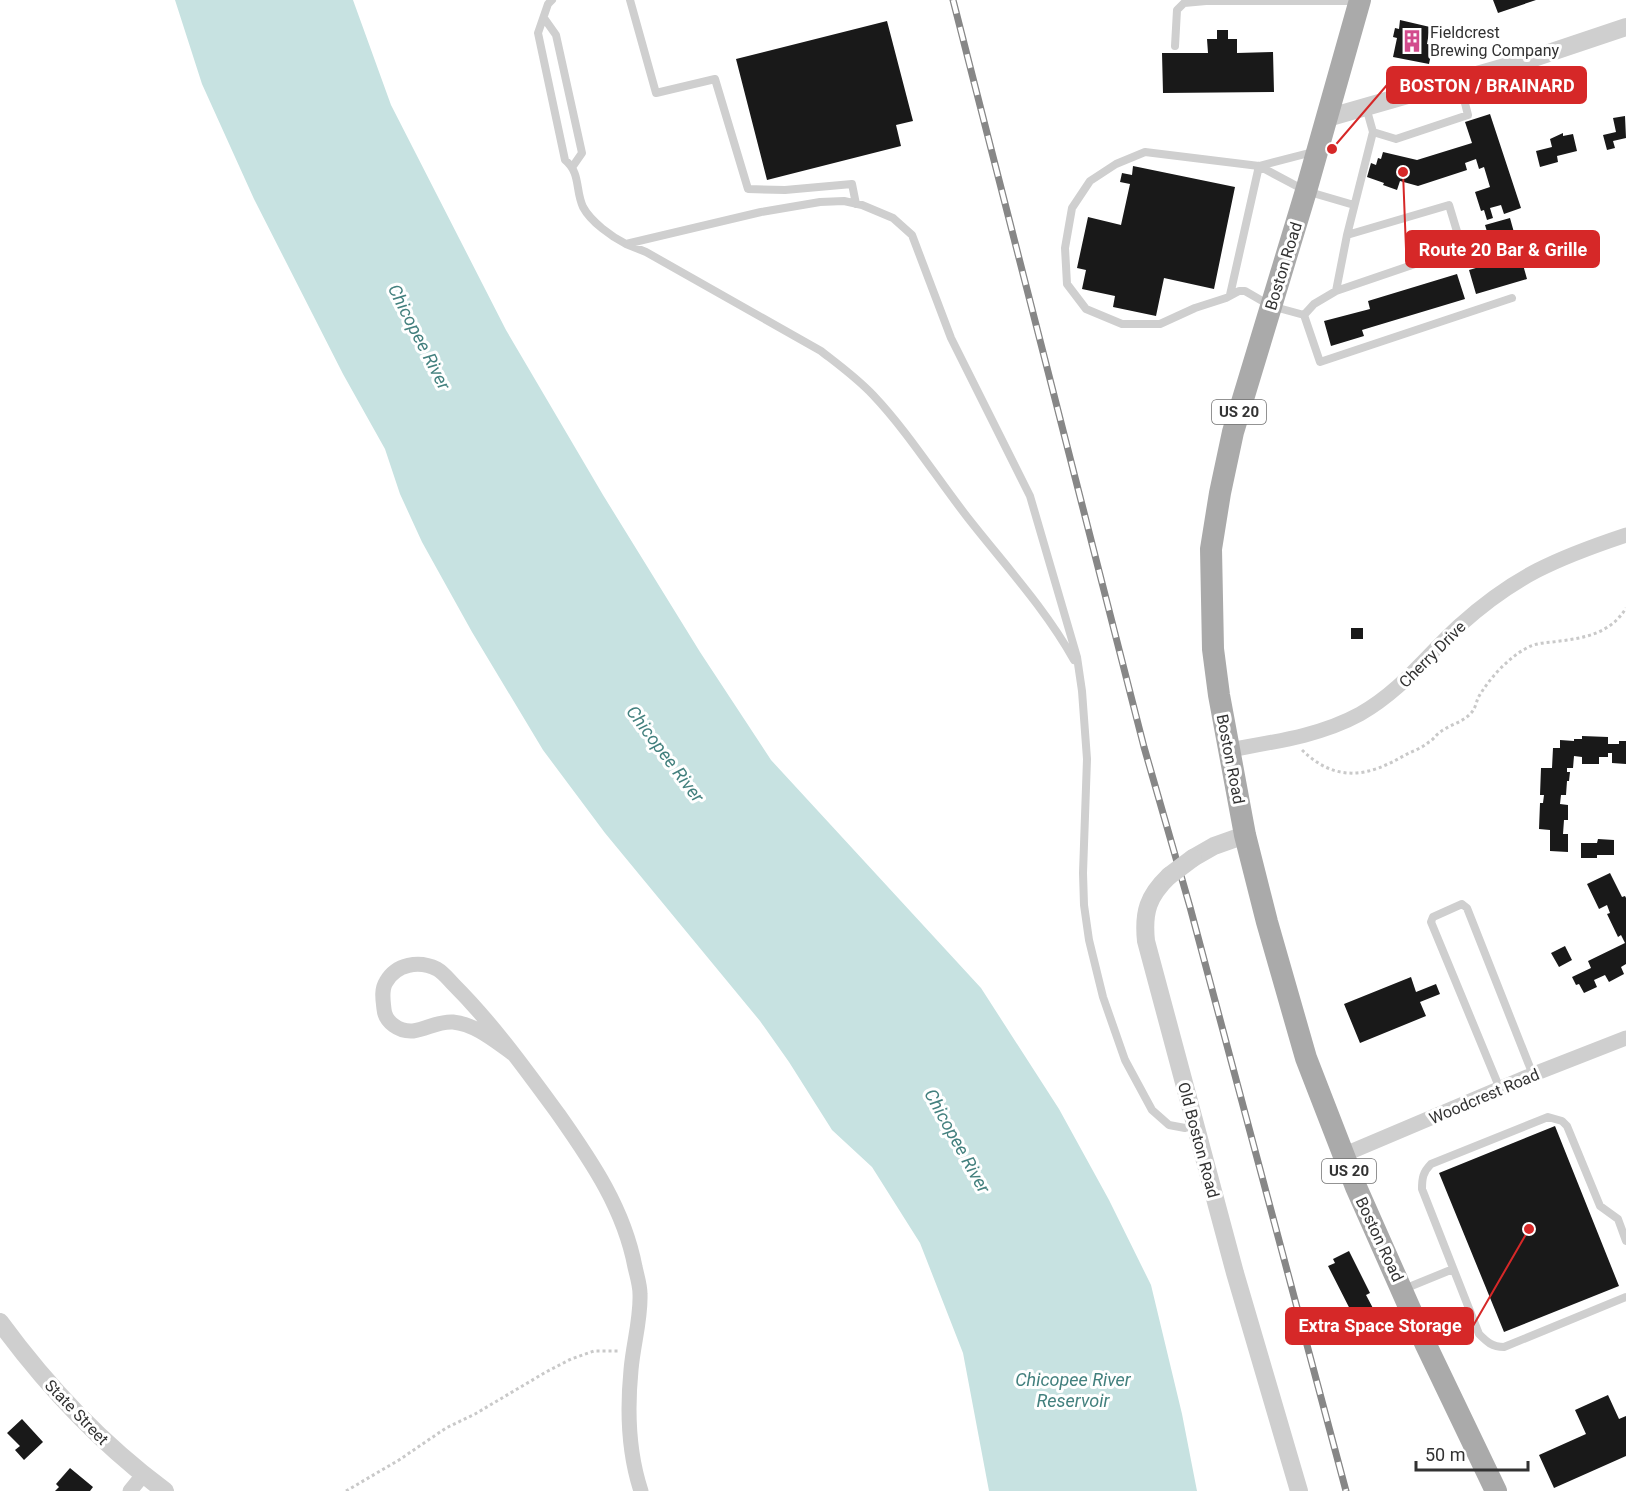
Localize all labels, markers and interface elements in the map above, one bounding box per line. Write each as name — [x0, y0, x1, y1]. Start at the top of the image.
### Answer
place label: Fieldcrest Brewing Company — [1430, 23, 1560, 60]
building icon: Fieldcrest Brewing Company — [1399, 28, 1425, 54]
callout: BOSTON / BRAINARD — [1387, 67, 1586, 103]
text: BOSTON / BRAINARD — [1399, 75, 1575, 96]
street label: Boston Road — [1261, 220, 1306, 312]
callout: Route 20 Bar & Grille — [1406, 231, 1599, 267]
text: Route 20 Bar & Grille — [1419, 239, 1588, 260]
water label: Chicopee River — [384, 281, 456, 394]
road number: US 20 — [1212, 400, 1266, 424]
street label: Cherry Drive — [1395, 617, 1470, 692]
water label: Chicopee River — [622, 701, 709, 807]
street label: Boston Road — [1212, 713, 1249, 806]
street label: Woodcrest Road — [1426, 1065, 1542, 1128]
street label: Old Boston Road — [1174, 1080, 1223, 1200]
water label: Chicopee River — [920, 1085, 995, 1197]
road number: US 20 — [1322, 1159, 1376, 1183]
street label: Boston Road — [1352, 1194, 1407, 1284]
callout: Extra Space Storage — [1286, 1308, 1473, 1344]
text: Extra Space Storage — [1298, 1315, 1462, 1336]
water label: Chicopee River Reservoir — [1015, 1369, 1132, 1411]
street label: State Street — [41, 1376, 112, 1449]
scale bar — [1416, 1434, 1528, 1472]
text: 50 m — [1425, 1444, 1465, 1465]

